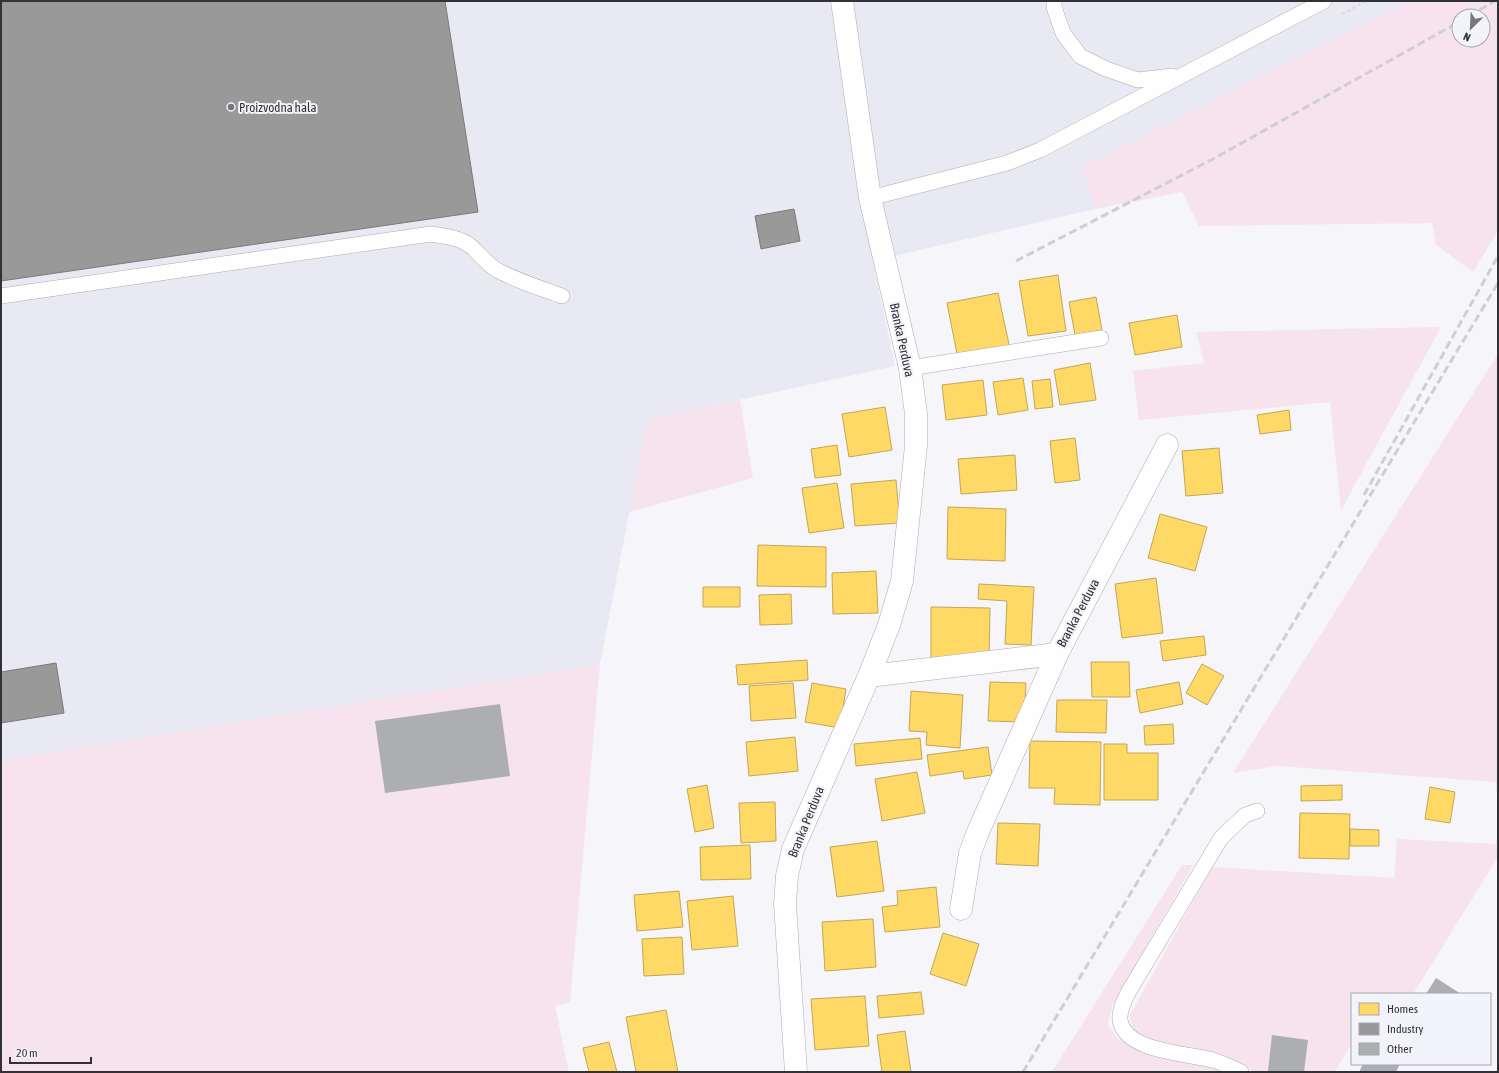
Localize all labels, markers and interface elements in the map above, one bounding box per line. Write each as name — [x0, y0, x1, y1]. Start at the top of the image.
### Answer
north arrow — [1451, 8, 1491, 48]
text: N — [1462, 30, 1472, 44]
place label: Proizvodna hala — [239, 100, 316, 115]
marker: Proizvodna hala — [226, 102, 236, 112]
street label: Branka Perduva — [887, 302, 917, 378]
street label: Branka Perduva — [1054, 576, 1102, 650]
street label: Branka Perduva — [785, 784, 827, 860]
legend — [1351, 993, 1491, 1065]
text: Homes — [1387, 1002, 1418, 1016]
text: Industry — [1387, 1022, 1424, 1036]
scale bar — [10, 1039, 91, 1065]
text: Other — [1387, 1042, 1413, 1056]
text: 20 m — [16, 1046, 38, 1060]

